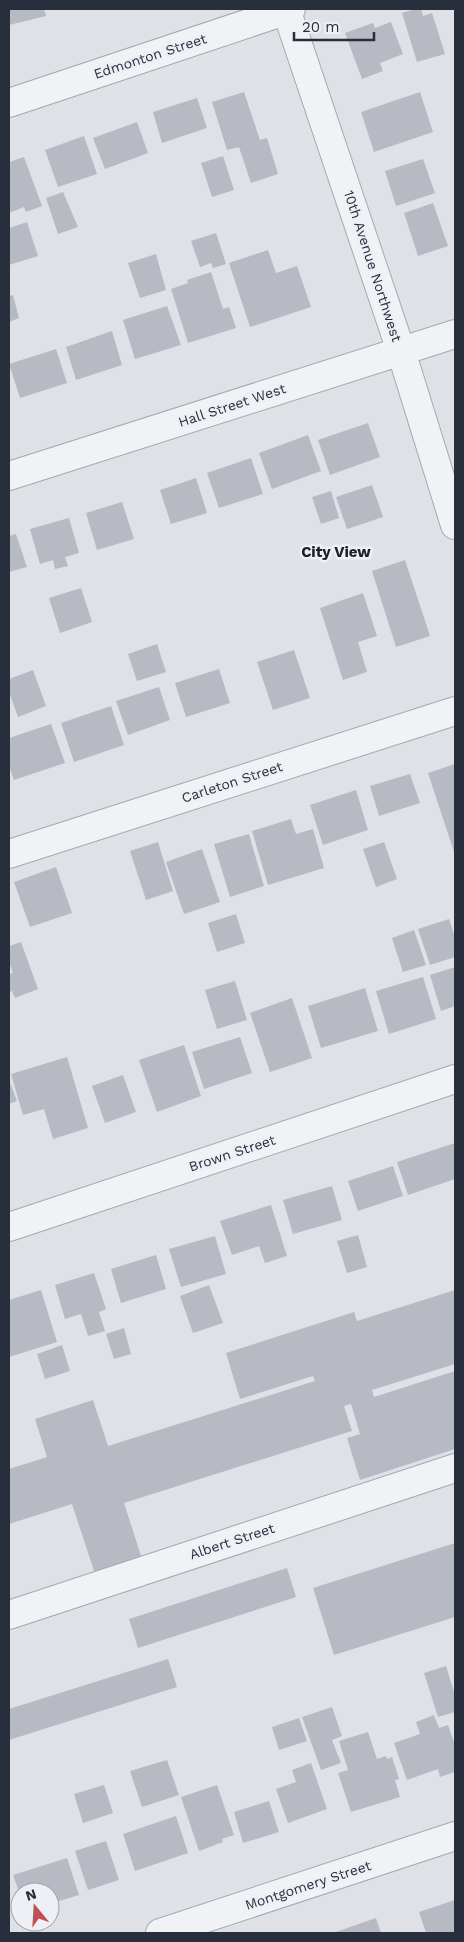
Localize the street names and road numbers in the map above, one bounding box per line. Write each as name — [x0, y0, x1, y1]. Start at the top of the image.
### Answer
street label: Edmonton Street — [92, 30, 209, 82]
street label: 10th Avenue Northwest — [341, 188, 405, 344]
street label: Hall Street West — [176, 380, 288, 430]
street label: Carleton Street — [179, 758, 285, 806]
street label: Brown Street — [187, 1131, 277, 1175]
street label: Albert Street — [187, 1520, 277, 1562]
street label: Montgomery Street — [243, 1857, 373, 1913]

